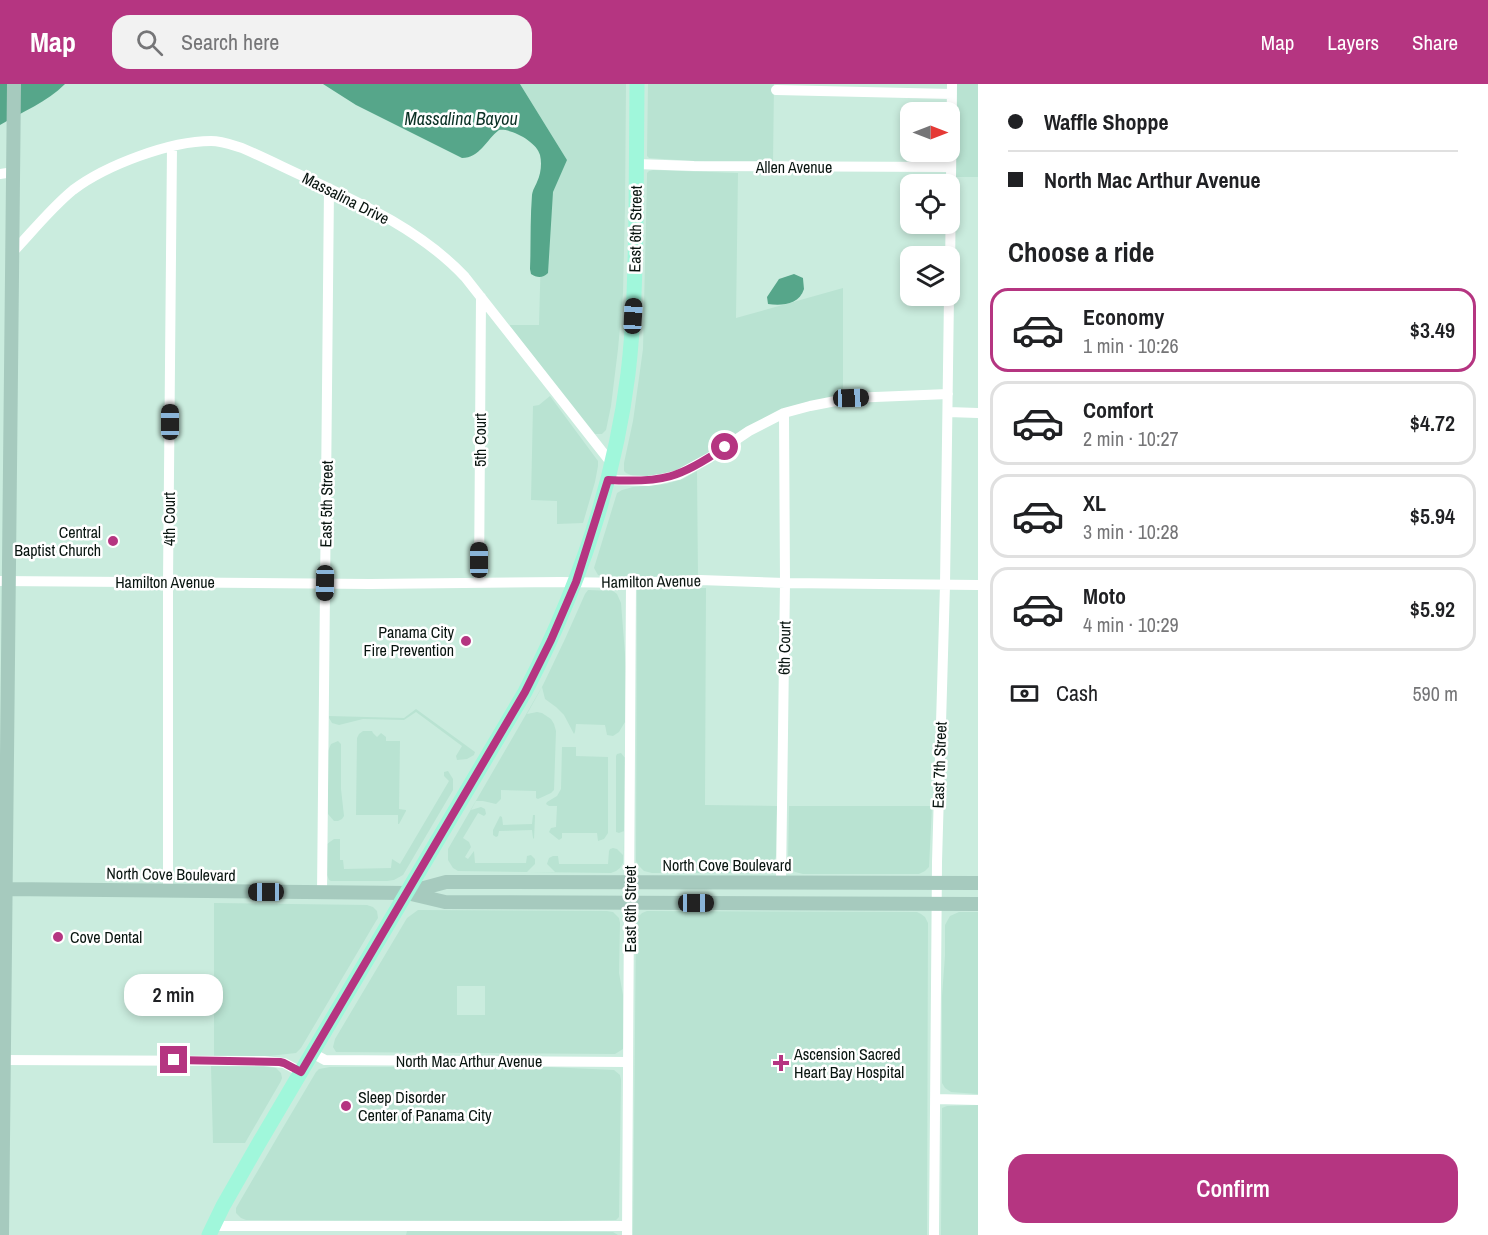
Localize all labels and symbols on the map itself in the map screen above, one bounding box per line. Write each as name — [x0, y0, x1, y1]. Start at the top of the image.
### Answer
north arrow — [900, 102, 960, 162]
water label: Massalina Bayou — [404, 106, 518, 131]
street label: Allen Avenue — [755, 156, 832, 178]
street label: Massalina Drive — [299, 167, 393, 229]
street label: East 6th Street — [623, 185, 647, 273]
car — [623, 298, 643, 334]
car — [833, 388, 869, 408]
car — [161, 404, 179, 440]
street label: 5th Court — [469, 413, 491, 467]
route start — [711, 433, 738, 460]
street label: East 5th Street — [314, 460, 338, 548]
street label: 4th Court — [158, 492, 180, 546]
place label: Central Baptist Church — [14, 521, 101, 561]
marker: Central Baptist Church — [106, 534, 120, 548]
car — [470, 542, 488, 578]
car — [316, 565, 334, 601]
street label: Hamilton Avenue — [601, 569, 701, 593]
street label: Hamilton Avenue — [115, 571, 215, 593]
street label: 6th Court — [773, 620, 795, 675]
place label: Panama City Fire Prevention — [364, 621, 454, 661]
marker: Panama City Fire Prevention — [459, 634, 473, 648]
street label: East 7th Street — [926, 721, 952, 809]
street label: North Cove Boulevard — [662, 854, 792, 876]
street label: North Cove Boulevard — [106, 862, 236, 886]
street label: East 6th Street — [619, 865, 641, 952]
car — [248, 883, 284, 901]
car — [678, 894, 714, 912]
place label: Cove Dental — [70, 926, 142, 948]
marker: Cove Dental — [51, 930, 65, 944]
callout: 2 min — [124, 973, 224, 1015]
place label: Ascension Sacred Heart Bay Hospital — [793, 1043, 904, 1083]
route end — [160, 1046, 187, 1073]
street label: North Mac Arthur Avenue — [396, 1050, 542, 1072]
marker: Ascension Sacred Heart Bay Hospital — [772, 1054, 790, 1072]
place label: Sleep Disorder Center of Panama City — [358, 1086, 492, 1126]
marker: Sleep Disorder Center of Panama City — [339, 1099, 353, 1113]

